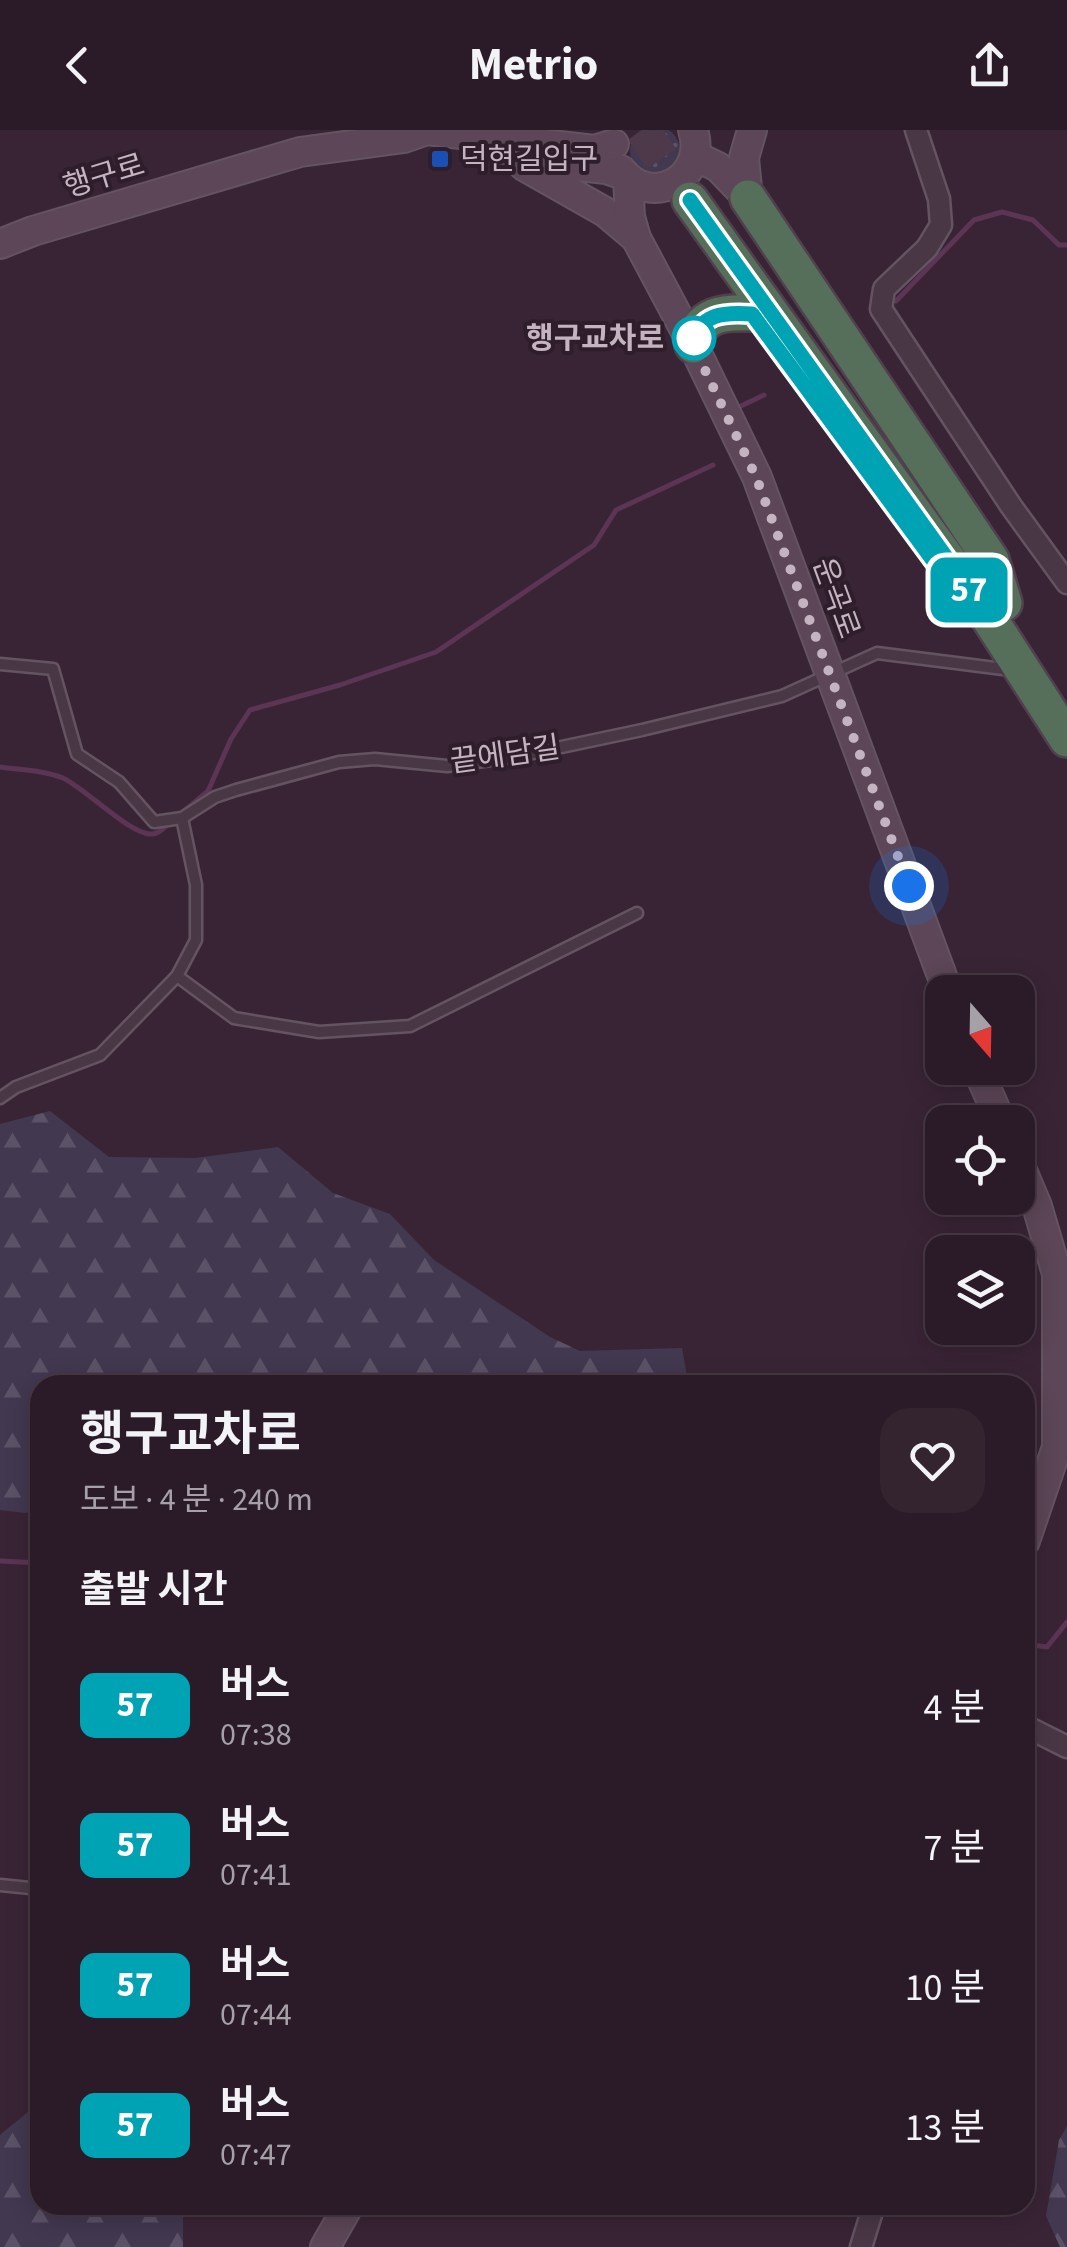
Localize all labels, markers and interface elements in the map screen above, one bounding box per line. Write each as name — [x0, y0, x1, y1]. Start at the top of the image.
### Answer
text: Metrio — [469, 33, 598, 97]
icon: back — [50, 38, 105, 93]
icon: share — [962, 38, 1017, 93]
place label: 덕현길입구 — [460, 138, 598, 181]
street label: 행구로 — [58, 143, 150, 209]
marker: 덕현길입구 — [429, 148, 451, 170]
place label: 행구교차로 — [526, 317, 664, 360]
marker: 행구교차로 — [673, 317, 715, 359]
street label: 운곡로 — [802, 552, 870, 644]
line badge: 57 — [924, 558, 1014, 622]
text: 57 — [951, 565, 987, 615]
street label: 끝에담길 — [447, 726, 563, 784]
your location — [884, 861, 934, 911]
north arrow — [925, 975, 1035, 1085]
map controls — [925, 975, 1035, 1345]
button: locate — [925, 1105, 1035, 1215]
button: layers — [925, 1235, 1035, 1345]
text: 행구교차로 — [80, 1401, 301, 1469]
button: heart — [880, 1408, 985, 1513]
text: 도보 · 4 분 · 240 m — [80, 1477, 313, 1523]
text: 출발 시간 — [80, 1563, 227, 1617]
text: 버스 — [220, 1658, 290, 1712]
text: 57 — [117, 1680, 153, 1730]
text: 4 분 — [924, 1681, 985, 1735]
text: 07:38 — [220, 1712, 292, 1758]
text: 버스 — [220, 1798, 290, 1852]
text: 57 — [117, 1820, 153, 1870]
text: 7 분 — [924, 1821, 985, 1875]
text: 07:41 — [220, 1852, 292, 1898]
text: 버스 — [220, 1938, 290, 1992]
text: 57 — [117, 1960, 153, 2010]
text: 10 분 — [905, 1961, 985, 2015]
text: 07:44 — [220, 1992, 292, 2038]
text: 버스 — [220, 2078, 290, 2132]
text: 57 — [117, 2100, 153, 2150]
text: 13 분 — [905, 2101, 985, 2155]
text: 07:47 — [220, 2132, 292, 2178]

